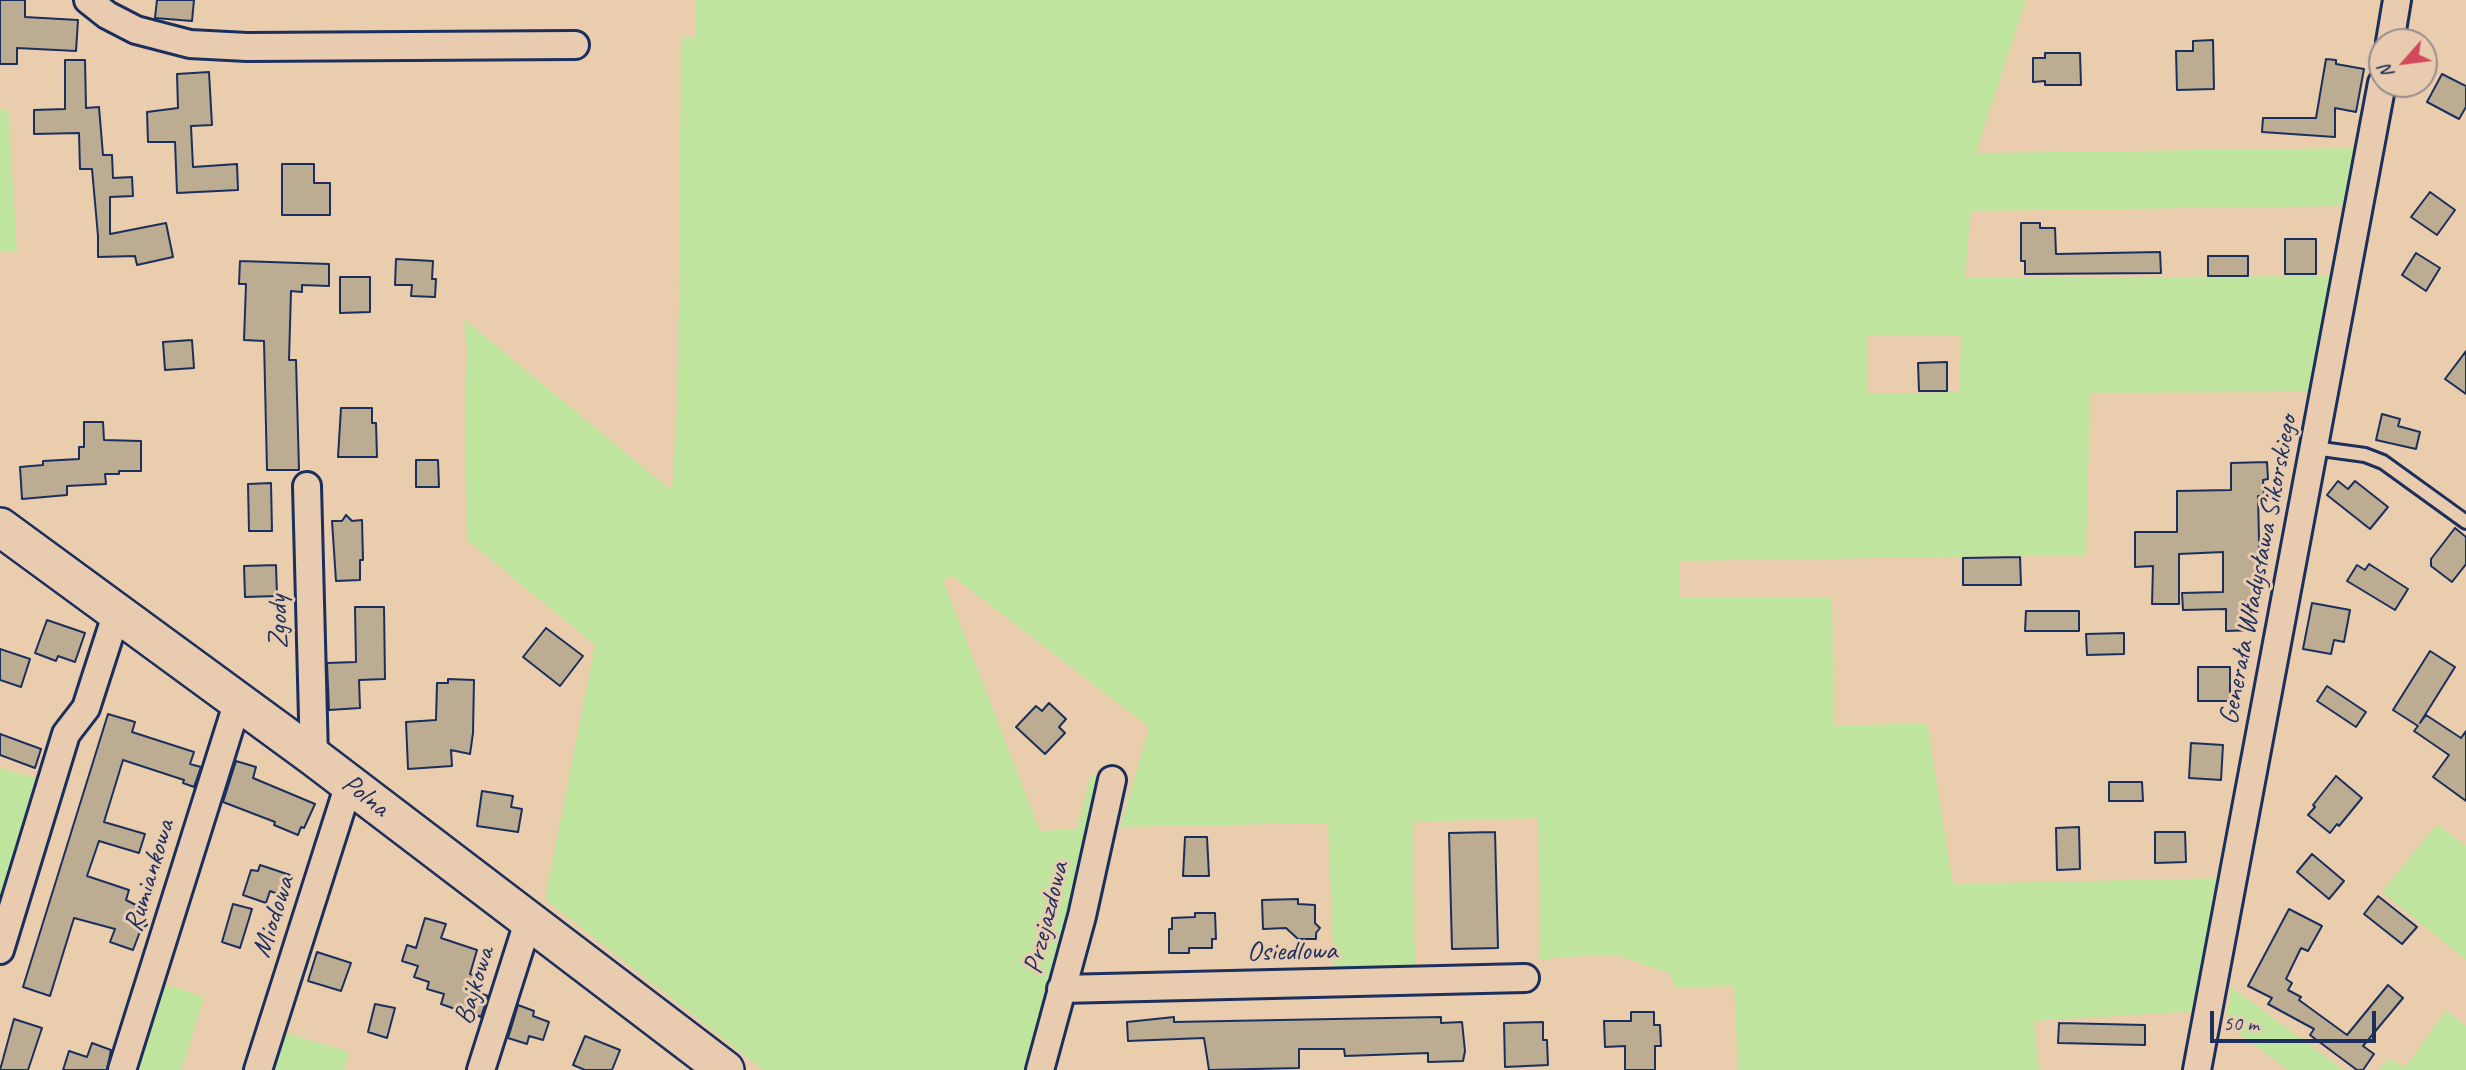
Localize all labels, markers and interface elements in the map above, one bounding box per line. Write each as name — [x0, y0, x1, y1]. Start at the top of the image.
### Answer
north arrow — [2368, 28, 2438, 98]
text: N — [2373, 61, 2400, 83]
street label: Generała Władysława Sikorskiego — [2213, 413, 2305, 727]
street label: Zgody — [262, 595, 296, 649]
street label: Polna — [335, 767, 395, 825]
street label: Rumiankowa — [117, 816, 183, 936]
street label: Przejazdowa — [1017, 858, 1077, 978]
street label: Miodowa — [245, 872, 303, 962]
street label: Osiedlowa — [1247, 934, 1337, 970]
street label: Bajkowa — [447, 944, 503, 1028]
scale bar — [2214, 996, 2380, 1040]
text: 50 m — [2223, 1010, 2259, 1036]

